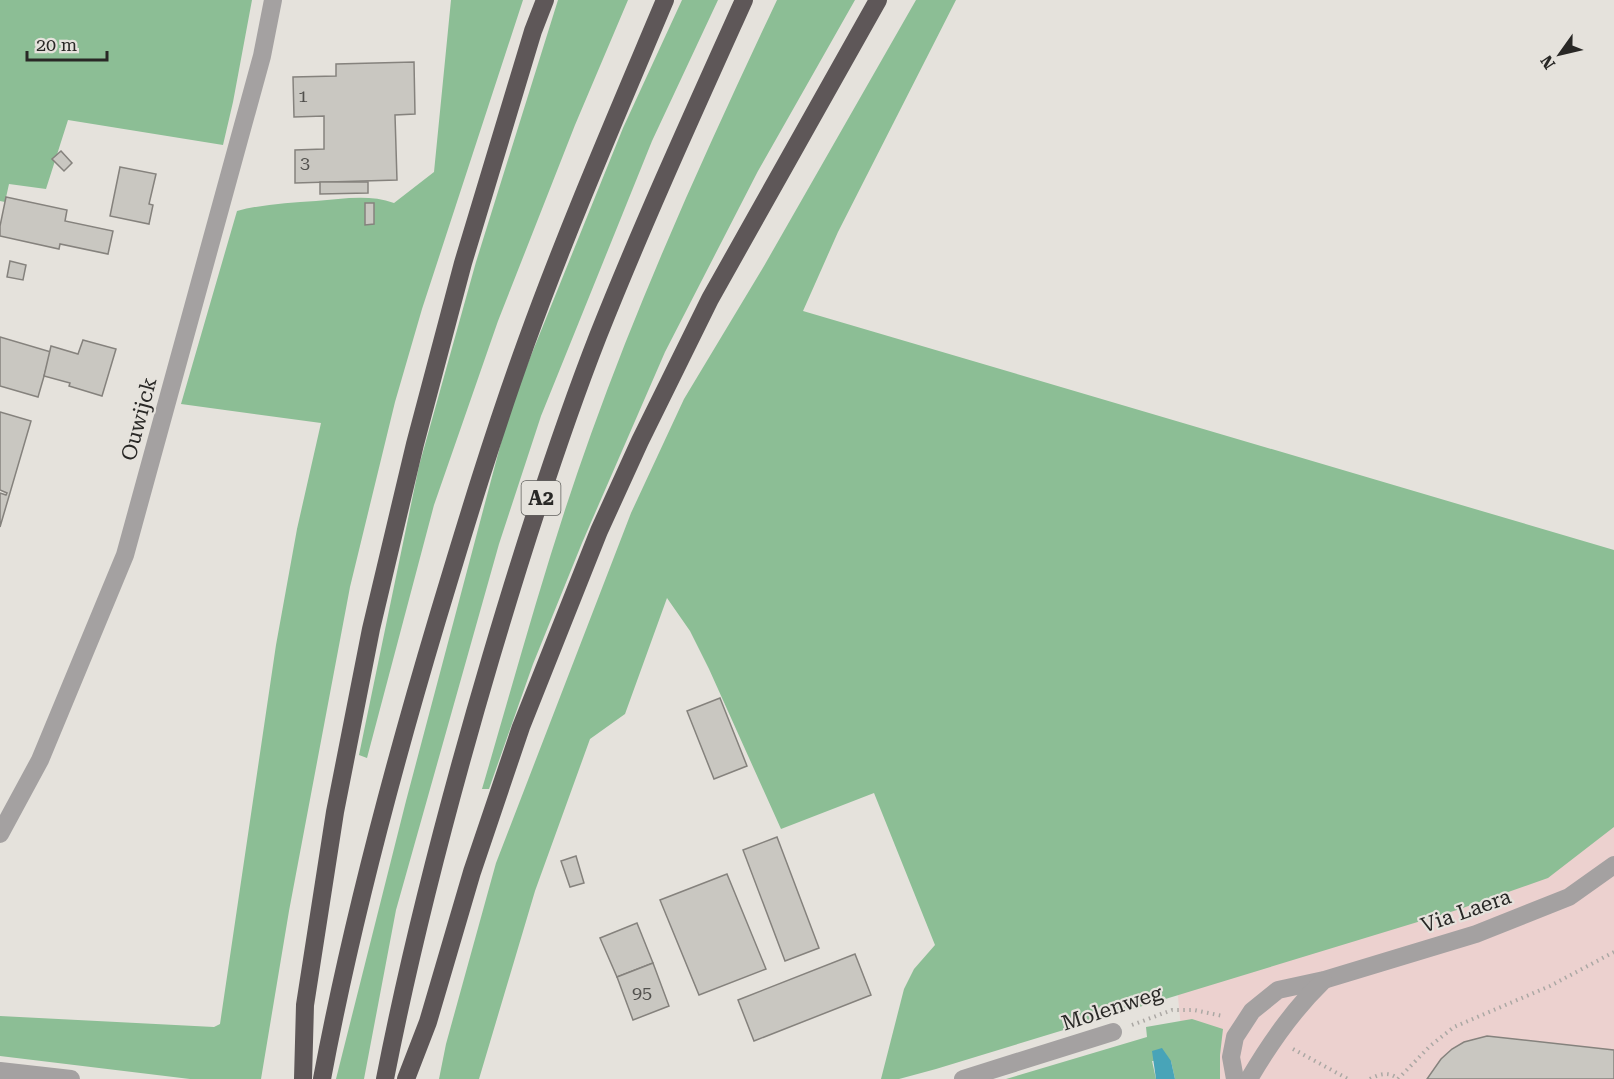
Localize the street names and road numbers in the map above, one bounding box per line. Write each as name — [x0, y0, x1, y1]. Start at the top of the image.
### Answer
street label: Ouwijck — [116, 375, 162, 463]
road number: A2 — [522, 481, 560, 515]
street label: Via Laera — [1418, 884, 1515, 938]
street label: Molenweg — [1059, 980, 1165, 1036]

